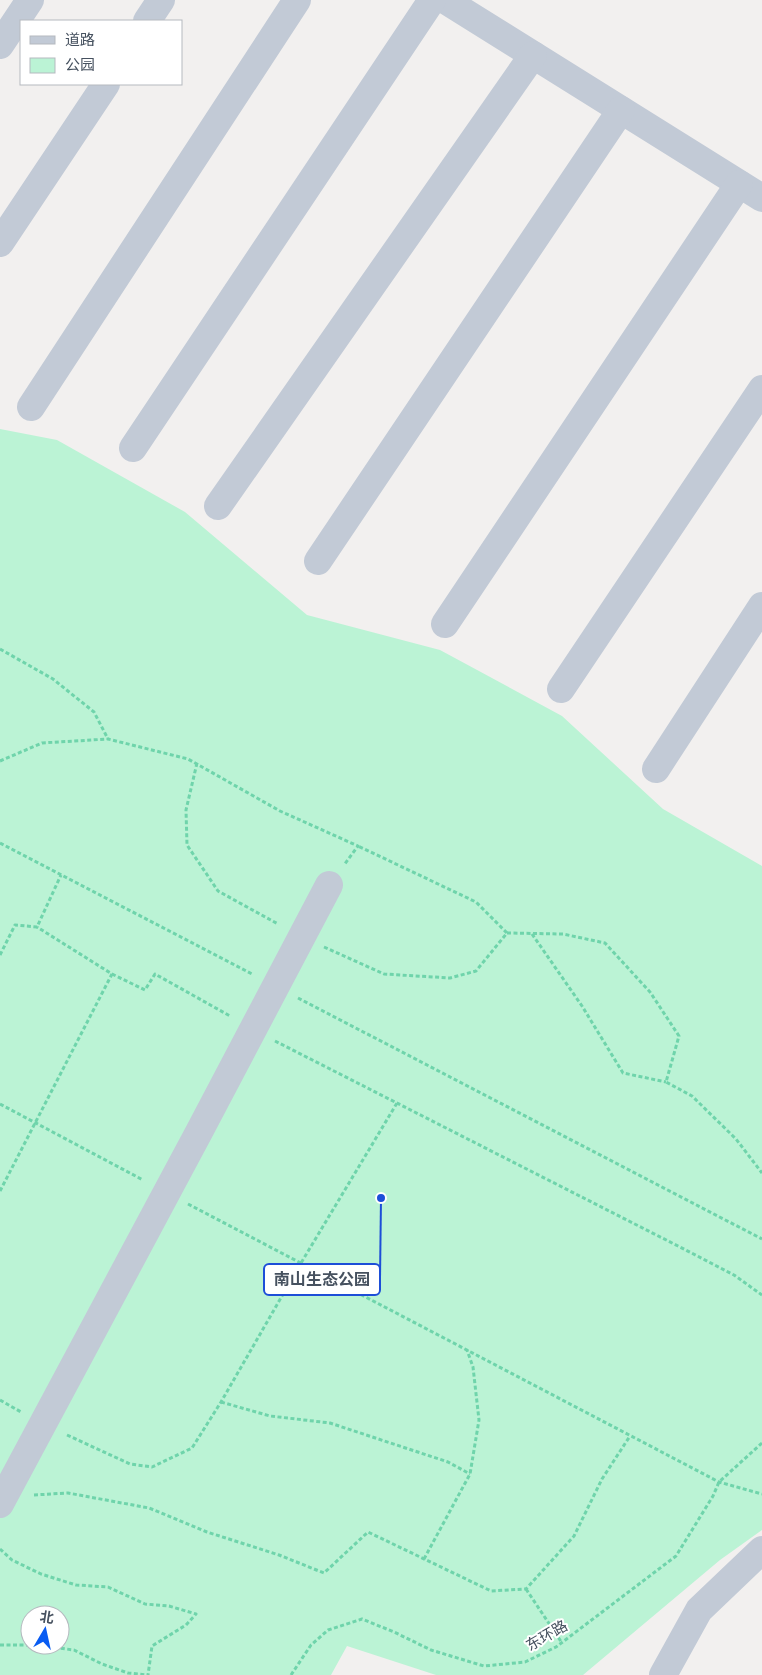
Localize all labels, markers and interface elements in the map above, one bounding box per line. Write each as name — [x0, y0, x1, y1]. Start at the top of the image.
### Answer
legend — [20, 20, 182, 85]
text: 道路 — [65, 31, 95, 50]
text: 公园 — [65, 56, 95, 75]
callout: 南山生态公园 — [264, 1264, 380, 1295]
text: 南山生态公园 — [274, 1271, 370, 1290]
north arrow — [20, 1605, 70, 1655]
text: 北 — [39, 1608, 55, 1627]
street label: 东环路 — [523, 1617, 571, 1655]

